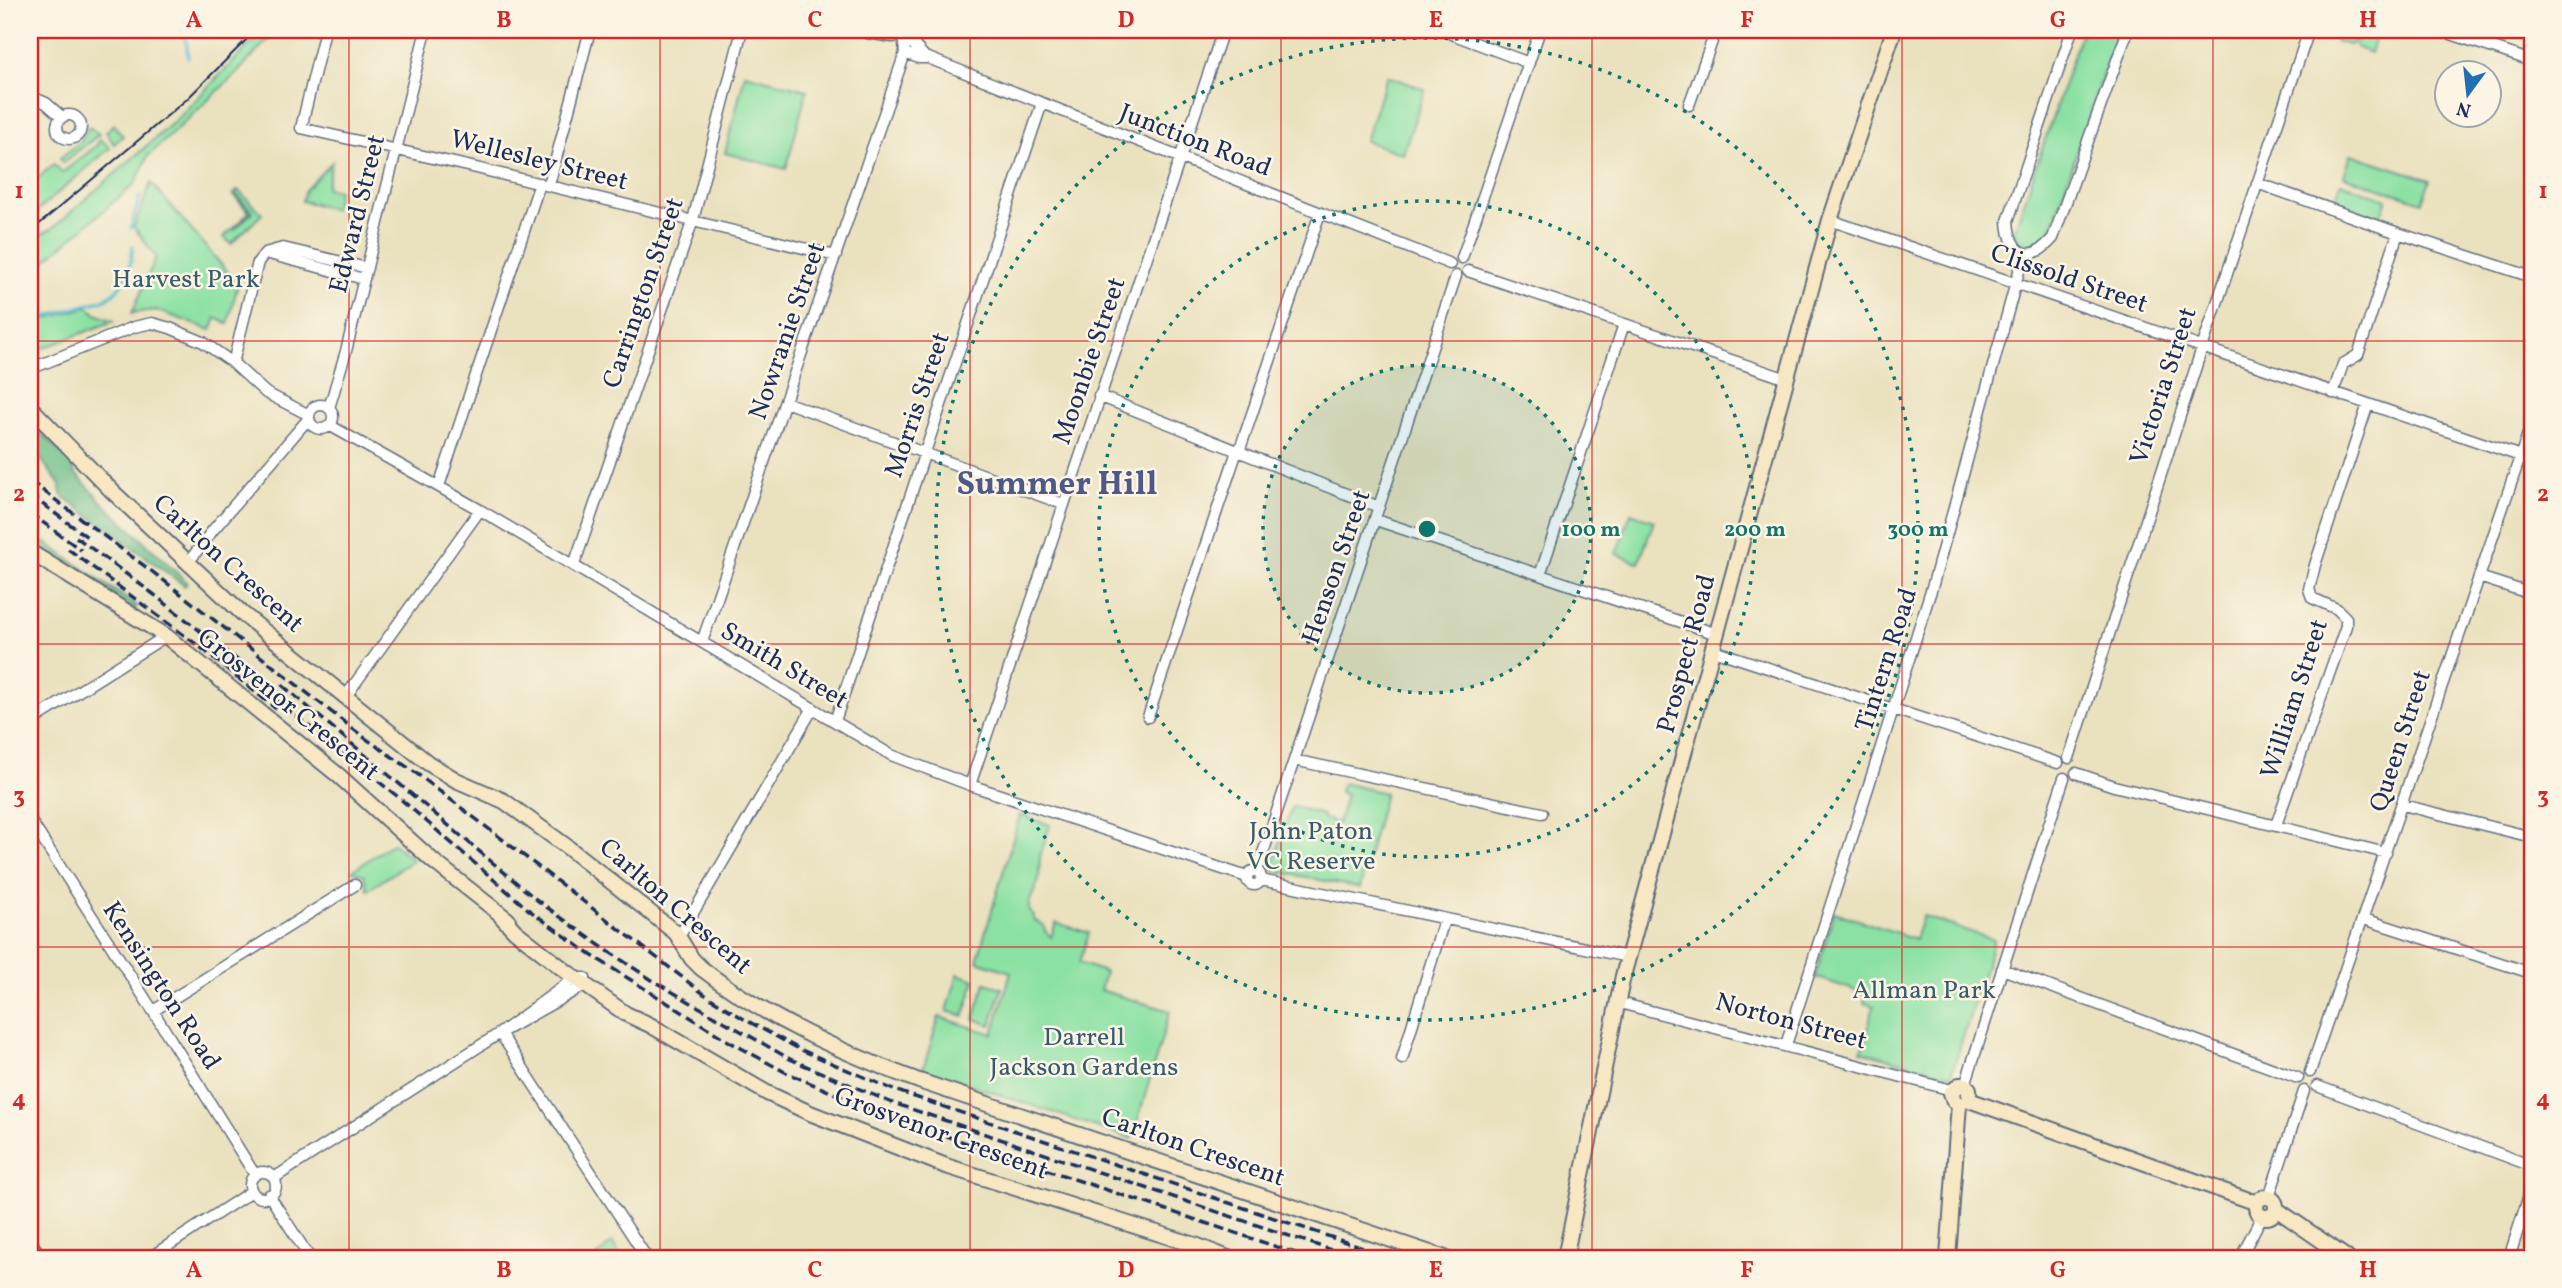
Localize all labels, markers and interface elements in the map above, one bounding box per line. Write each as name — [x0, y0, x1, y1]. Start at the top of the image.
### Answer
text: A — [186, 5, 202, 37]
text: B — [496, 5, 512, 37]
text: C — [808, 5, 822, 37]
text: D — [1118, 5, 1135, 37]
text: E — [1429, 5, 1443, 37]
text: F — [1740, 5, 1754, 37]
text: G — [2050, 5, 2066, 37]
text: H — [2359, 5, 2377, 37]
north arrow — [2432, 60, 2502, 130]
text: N — [2454, 94, 2474, 123]
street label: Junction Road — [1114, 95, 1276, 187]
street label: Wellesley Street — [446, 122, 632, 200]
street label: Edward Street — [321, 131, 395, 297]
text: 1 — [14, 176, 24, 208]
text: 1 — [2538, 176, 2548, 208]
street label: Carrington Street — [594, 193, 694, 393]
street label: Clissold Street — [1986, 235, 2152, 323]
street label: Nowranie Street — [741, 237, 835, 425]
park label: Harvest Park — [112, 262, 260, 298]
street label: Moonbie Street — [1045, 273, 1135, 449]
street label: Victoria Street — [2122, 303, 2206, 469]
street label: Morris Street — [876, 327, 960, 483]
district label: Summer Hill — [957, 463, 1157, 509]
text: 2 — [13, 479, 25, 511]
text: 2 — [2537, 479, 2549, 511]
street label: Henson Street — [1294, 485, 1380, 649]
street label: Carlton Crescent — [145, 486, 311, 642]
text: 100 m — [1561, 516, 1621, 545]
text: 200 m — [1724, 516, 1786, 545]
text: 300 m — [1888, 516, 1948, 545]
centre of rings — [1415, 517, 1439, 541]
street label: Prospect Road — [1649, 571, 1725, 737]
street label: Tintern Road — [1847, 584, 1927, 736]
street label: Smith Street — [713, 614, 855, 718]
street label: William Street — [2252, 615, 2338, 783]
street label: Grosvenor Crescent — [189, 620, 387, 790]
street label: Queen Street — [2361, 665, 2441, 817]
text: 3 — [13, 781, 25, 813]
text: 3 — [2537, 781, 2549, 813]
park label: John Paton VC Reserve — [1246, 814, 1376, 880]
street label: Carlton Crescent — [591, 830, 759, 984]
street label: Kensington Road — [93, 895, 229, 1077]
park label: Allman Park — [1852, 973, 1996, 1009]
street label: Norton Street — [1711, 984, 1871, 1060]
park label: Darrell Jackson Gardens — [990, 1020, 1178, 1086]
street label: Grosvenor Crescent — [829, 1079, 1053, 1189]
text: 4 — [12, 1084, 26, 1116]
text: 4 — [2536, 1084, 2550, 1116]
street label: Carlton Crescent — [1096, 1100, 1290, 1196]
text: A — [186, 1255, 202, 1287]
text: B — [496, 1255, 512, 1287]
text: C — [808, 1255, 822, 1287]
text: D — [1118, 1255, 1135, 1287]
text: E — [1429, 1255, 1443, 1287]
text: F — [1740, 1255, 1754, 1287]
text: G — [2050, 1255, 2066, 1287]
text: H — [2359, 1255, 2377, 1287]

